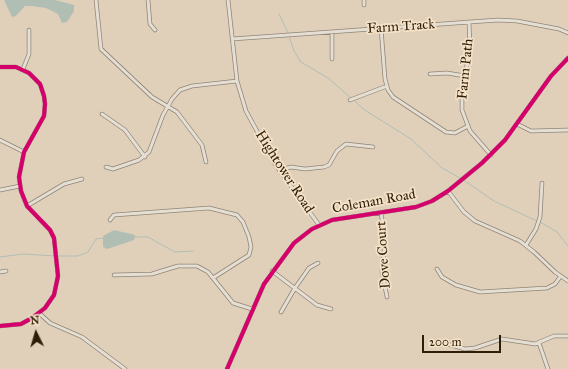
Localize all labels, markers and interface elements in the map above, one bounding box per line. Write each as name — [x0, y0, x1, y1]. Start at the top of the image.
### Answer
street label: Farm Track — [367, 16, 435, 38]
street label: Farm Path — [454, 38, 478, 100]
street label: Hightower Road — [251, 127, 317, 217]
street label: Coleman Road — [331, 186, 417, 218]
street label: Dove Court — [373, 221, 395, 289]
north arrow — [16, 313, 56, 353]
text: N — [30, 314, 40, 327]
scale bar — [424, 327, 503, 353]
text: 200 m — [429, 335, 462, 349]

